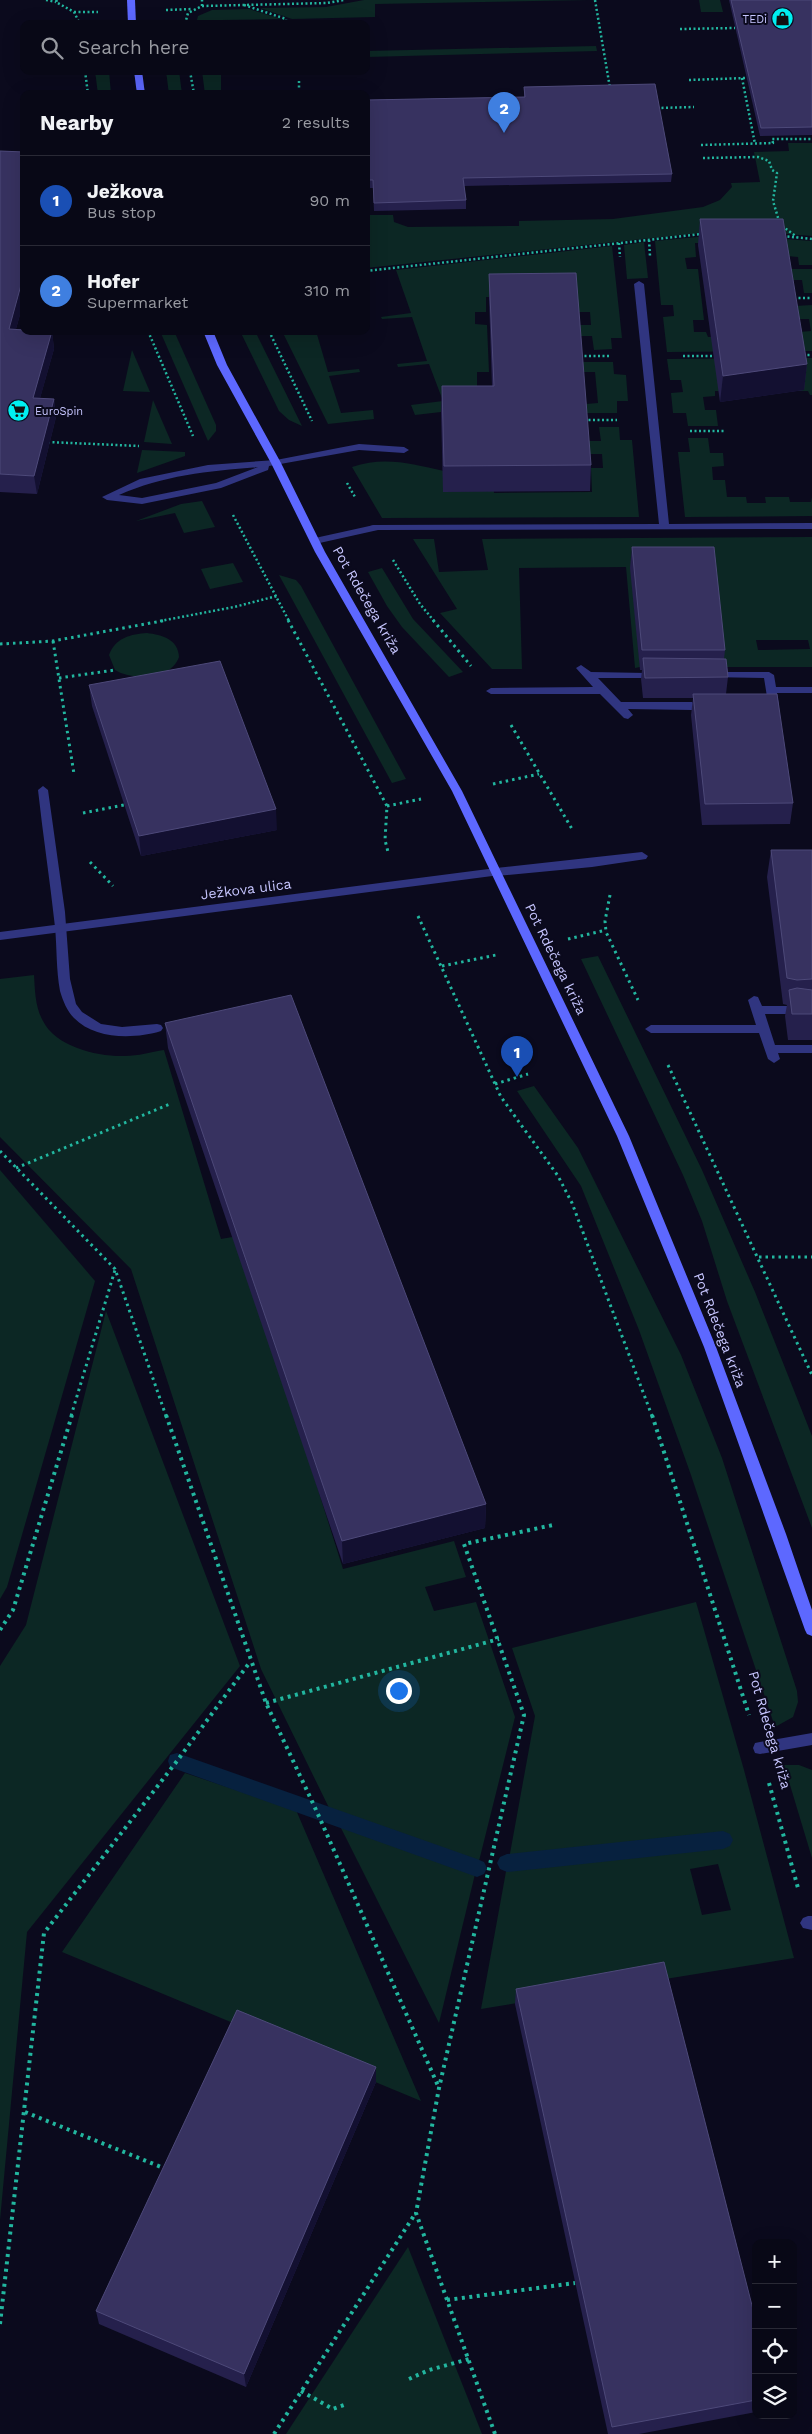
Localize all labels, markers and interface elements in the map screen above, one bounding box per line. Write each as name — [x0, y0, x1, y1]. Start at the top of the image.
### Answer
shop icon: TEDi — [771, 7, 795, 31]
place label: TEDi — [743, 13, 767, 26]
search box — [20, 20, 370, 75]
icon: search — [38, 34, 66, 62]
text: Search here — [78, 36, 189, 59]
pin: 2 — [488, 92, 520, 133]
text: Nearby — [40, 110, 113, 135]
text: 2 results — [282, 113, 350, 132]
text: Ježkova — [87, 180, 163, 203]
text: 1 — [53, 191, 59, 210]
text: 90 m — [309, 191, 350, 210]
text: Bus stop — [87, 203, 156, 222]
text: Hofer — [87, 270, 139, 293]
text: 2 — [51, 281, 61, 300]
text: 310 m — [304, 281, 350, 300]
text: Supermarket — [87, 293, 188, 312]
supermarket icon: EuroSpin — [7, 399, 31, 423]
place label: EuroSpin — [35, 405, 83, 418]
street label: Pot Rdečega križa — [330, 543, 404, 657]
street label: Ježkova ulica — [200, 875, 292, 903]
street label: Pot Rdečega križa — [522, 901, 590, 1017]
pin: 1 — [501, 1036, 533, 1077]
street label: Pot Rdečega križa — [691, 1270, 749, 1390]
street label: Pot Rdečega križa — [746, 1669, 794, 1791]
your location — [386, 1678, 412, 1704]
map controls — [752, 2239, 797, 2419]
button: + — [752, 2239, 797, 2284]
button: − — [752, 2284, 797, 2329]
button: locate — [752, 2329, 797, 2374]
button: layers — [752, 2374, 797, 2419]

